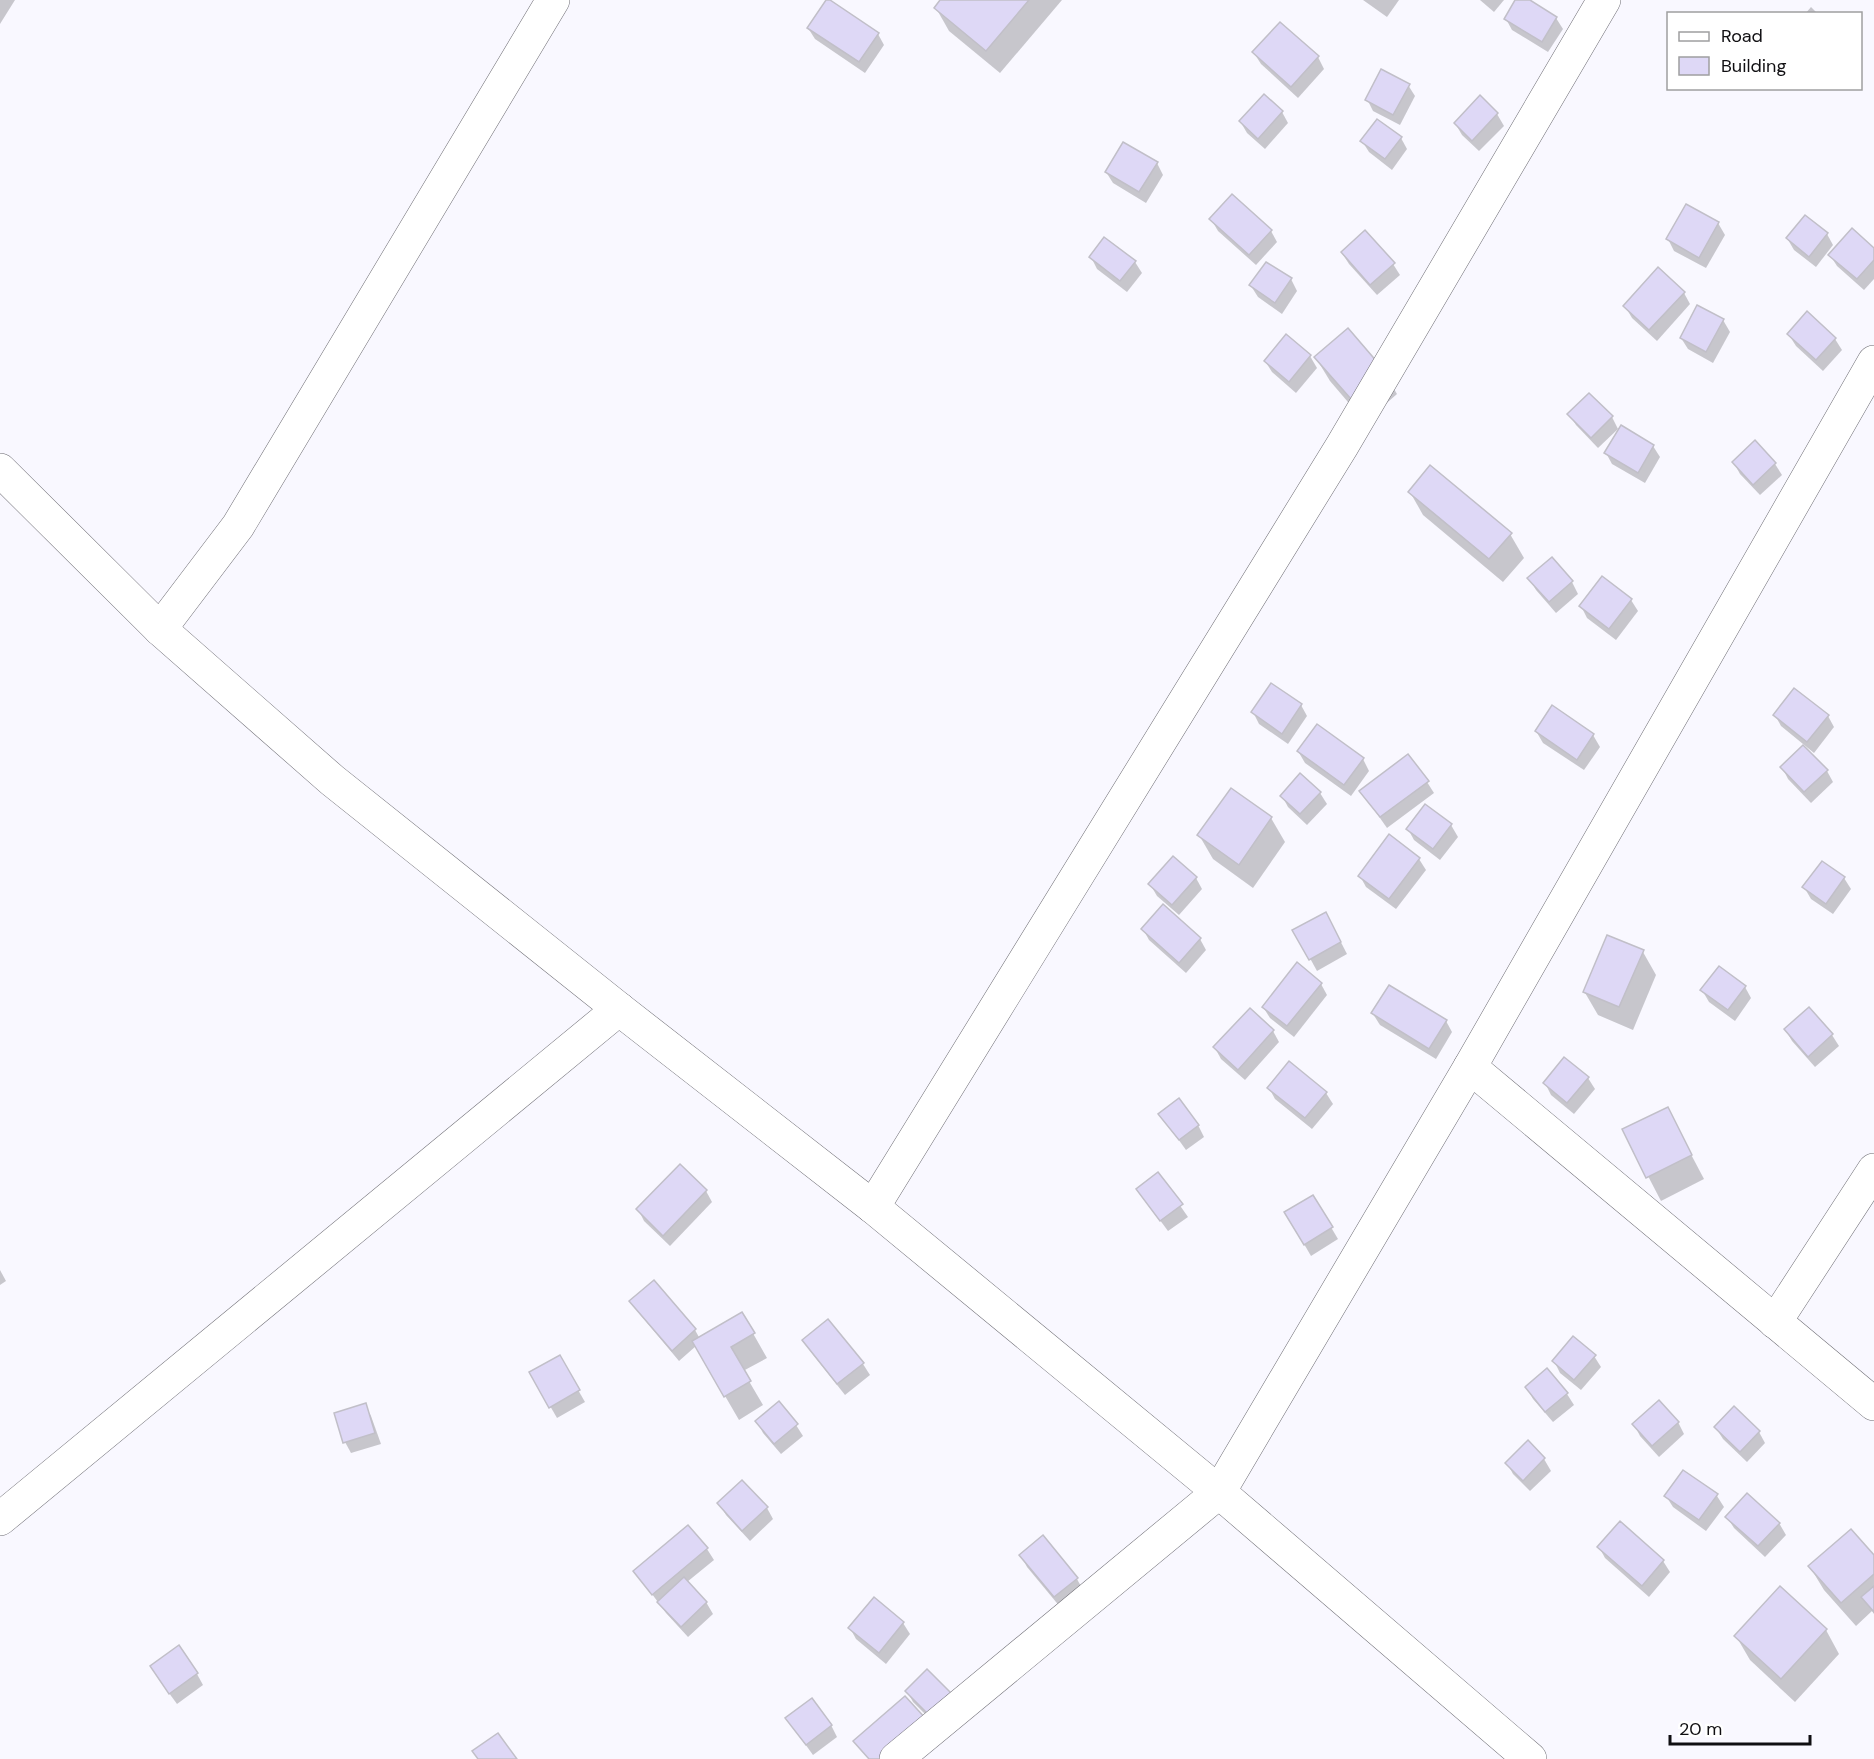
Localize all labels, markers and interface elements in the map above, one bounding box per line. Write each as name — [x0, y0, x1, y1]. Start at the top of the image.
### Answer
legend — [1667, 12, 1862, 90]
text: Road — [1721, 24, 1763, 48]
text: Building — [1721, 54, 1786, 78]
scale bar — [1670, 1708, 1810, 1746]
text: 20 m — [1679, 1717, 1722, 1741]

